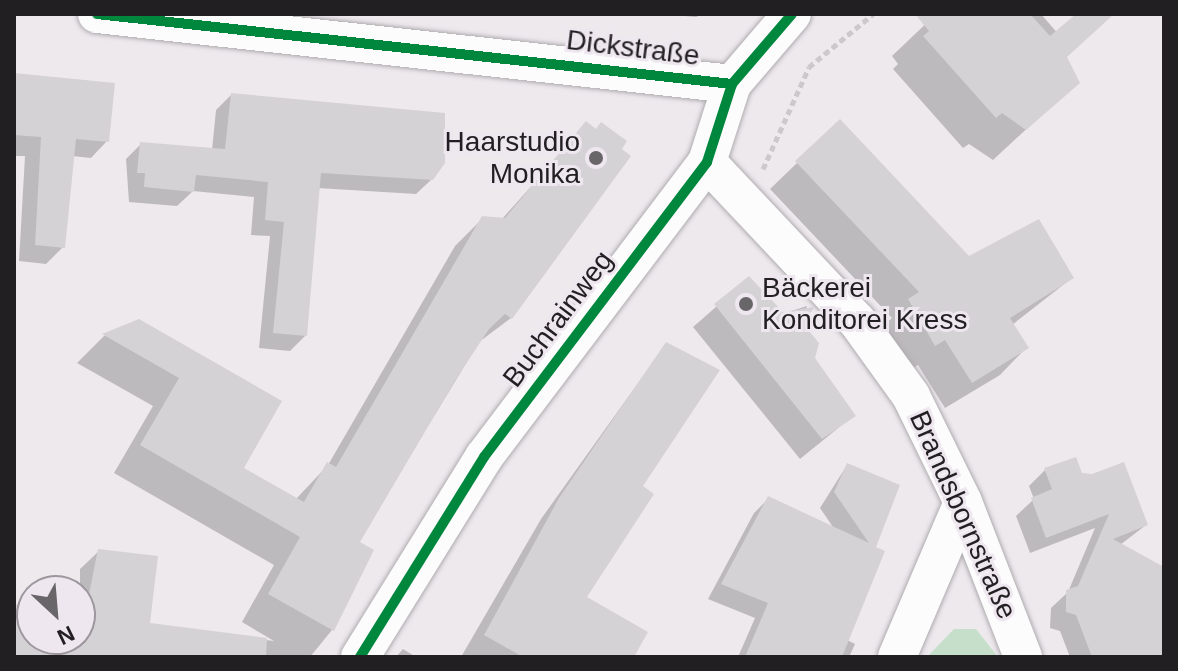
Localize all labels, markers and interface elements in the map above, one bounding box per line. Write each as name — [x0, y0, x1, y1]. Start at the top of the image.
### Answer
street label: Dickstraße — [565, 23, 701, 73]
place label: Haarstudio Monika — [445, 125, 580, 191]
marker: Haarstudio Monika — [587, 149, 605, 167]
street label: Buchrainweg — [496, 244, 620, 394]
place label: Bäckerei Konditorei Kress — [762, 271, 967, 337]
marker: Bäckerei Konditorei Kress — [737, 295, 755, 313]
street label: Brandsbornstraße — [902, 406, 1024, 624]
north arrow — [16, 575, 96, 655]
text: N — [53, 621, 78, 650]

